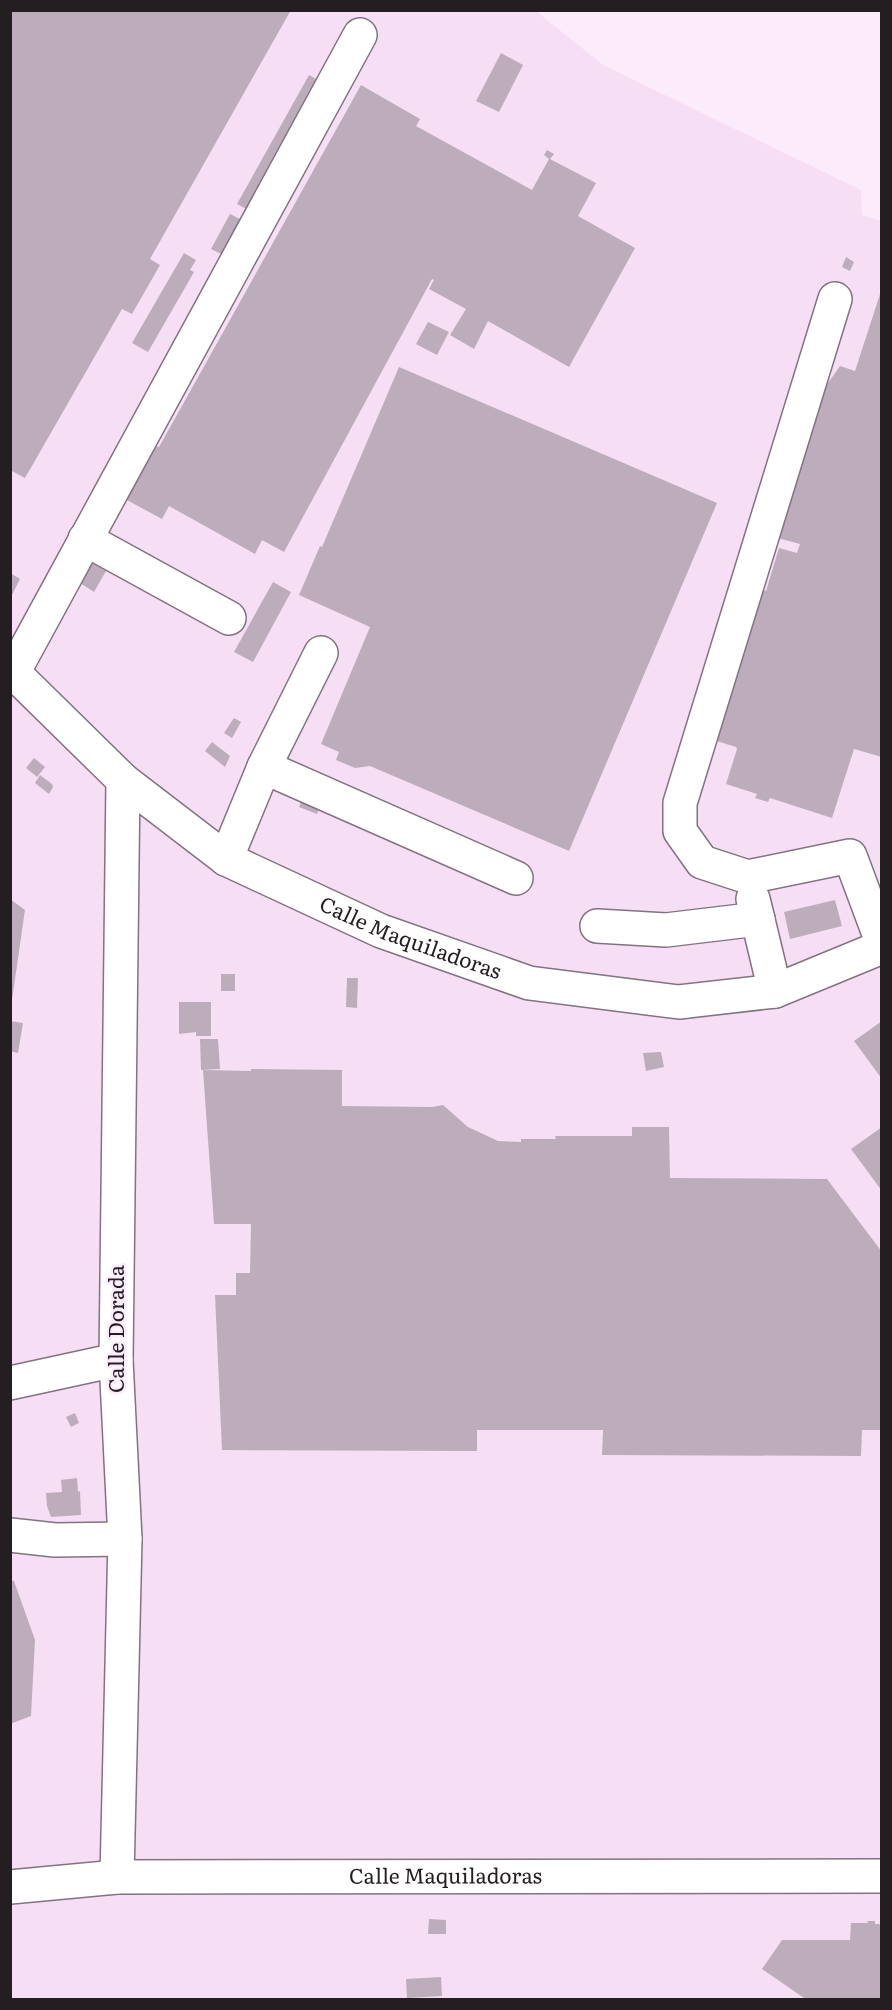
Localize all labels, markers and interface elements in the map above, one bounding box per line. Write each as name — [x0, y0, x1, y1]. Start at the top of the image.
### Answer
street label: Calle Maquiladoras — [315, 887, 506, 985]
street label: Calle Dorada — [99, 1264, 130, 1393]
street label: Calle Maquiladoras — [349, 1858, 542, 1890]

